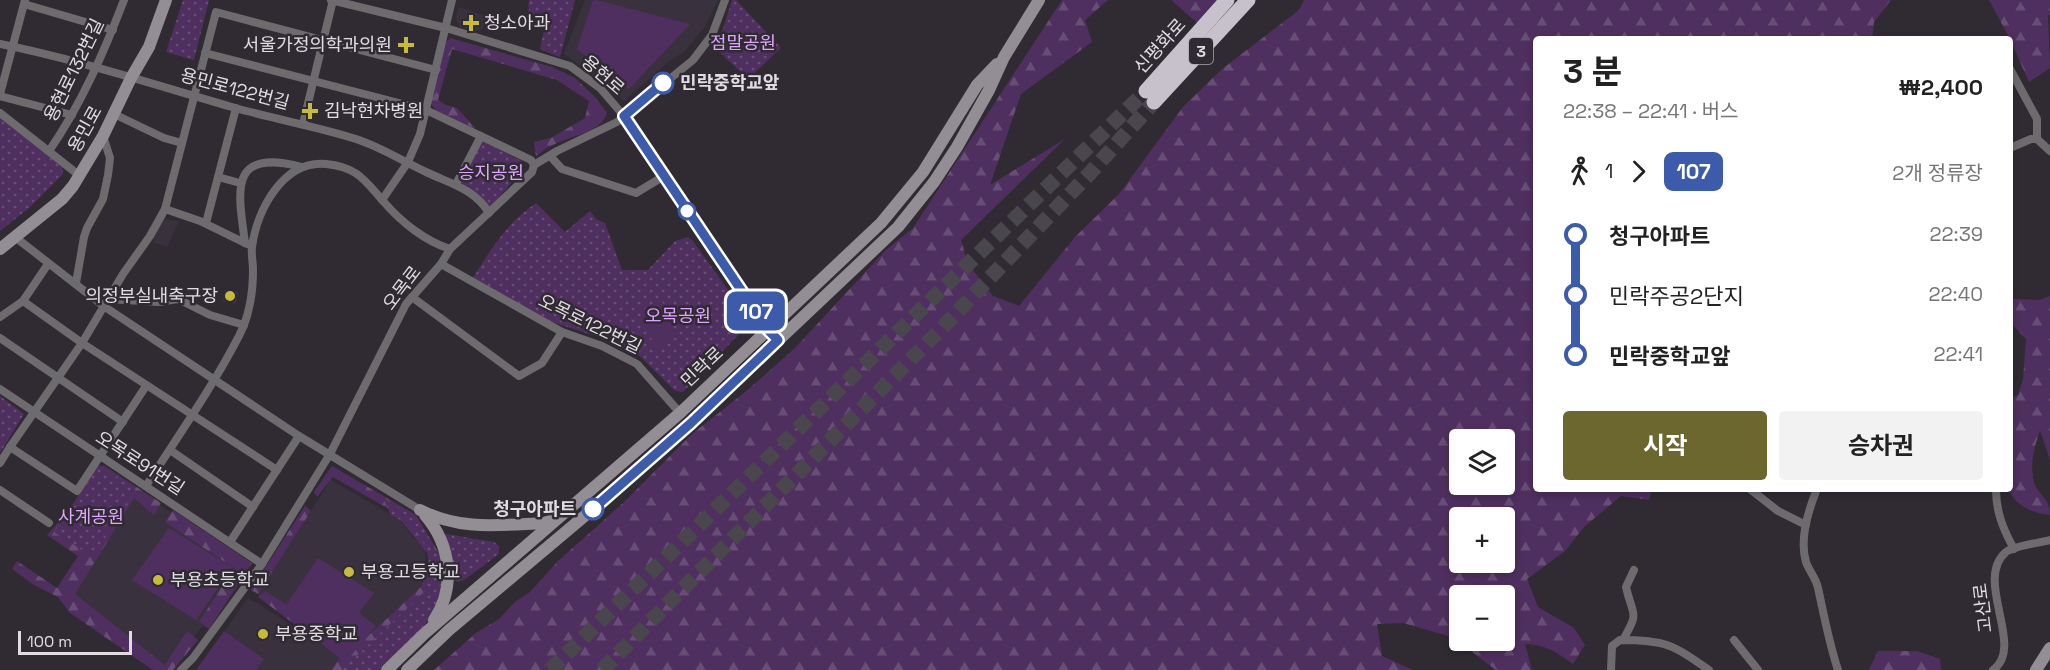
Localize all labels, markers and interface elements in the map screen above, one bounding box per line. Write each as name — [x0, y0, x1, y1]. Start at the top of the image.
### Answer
place label: 청소아과 — [484, 11, 551, 34]
street label: 신평화로 — [1129, 13, 1190, 78]
street label: 용현로132번길 — [39, 14, 108, 125]
marker: 청소아과 — [462, 14, 480, 32]
park label: 점말공원 — [710, 31, 776, 54]
place label: 서울가정의학과의원 — [243, 33, 392, 56]
marker: 서울가정의학과의원 — [397, 36, 415, 54]
road number: 3 — [1189, 38, 1213, 64]
street label: 용현로 — [577, 50, 630, 100]
text: 3 분 — [1563, 51, 1622, 93]
street label: 용민로122번길 — [178, 63, 292, 114]
place label: 민락중학교앞 — [680, 71, 780, 94]
marker: 민락중학교앞 — [652, 72, 674, 94]
text: ₩2,400 — [1899, 73, 1983, 101]
text: 22:38 – 22:41 · 버스 — [1563, 98, 1738, 124]
place label: 김낙현차병원 — [324, 99, 423, 122]
street label: 용민로 — [62, 101, 107, 156]
marker: 김낙현차병원 — [301, 102, 319, 120]
icon: walk — [1563, 155, 1596, 188]
icon: forward — [1622, 155, 1655, 188]
text: 1 — [1605, 158, 1613, 184]
text: 107 — [1676, 158, 1711, 185]
text: 2개 정류장 — [1892, 160, 1983, 186]
park label: 승지공원 — [458, 161, 524, 184]
unlabelled marker — [678, 202, 696, 220]
text: 22:39 — [1930, 221, 1983, 247]
text: 청구아파트 — [1609, 222, 1710, 250]
street label: 오목로 — [377, 261, 426, 314]
text: 22:40 — [1929, 281, 1983, 307]
text: 민락주공2단지 — [1609, 282, 1744, 310]
place label: 의정부실내축구장 — [86, 284, 218, 307]
marker: 의정부실내축구장 — [223, 289, 237, 303]
street label: 오목로122번길 — [535, 289, 646, 358]
line badge: 107 — [722, 292, 790, 330]
text: 107 — [739, 298, 773, 325]
park label: 오목공원 — [645, 304, 711, 327]
street label: 민락로 — [676, 341, 728, 392]
text: 22:41 — [1933, 341, 1983, 367]
text: 민락중학교앞 — [1609, 342, 1730, 370]
button: 시작 — [1563, 411, 1767, 480]
button: 승차권 — [1779, 411, 1983, 480]
street label: 오목로91번길 — [92, 425, 189, 500]
map controls — [1449, 429, 1515, 651]
button: layers — [1449, 429, 1515, 495]
place label: 청구아파트 — [493, 497, 576, 520]
marker: 청구아파트 — [582, 498, 604, 520]
park label: 사계공원 — [58, 505, 124, 528]
button: + — [1449, 507, 1515, 573]
place label: 부용고등학교 — [361, 560, 460, 583]
marker: 부용고등학교 — [342, 565, 356, 579]
place label: 부용초등학교 — [170, 568, 269, 591]
marker: 부용초등학교 — [151, 573, 165, 587]
street label: 고산로 — [1968, 582, 1997, 634]
button: − — [1449, 585, 1515, 651]
place label: 부용중학교 — [275, 622, 358, 645]
marker: 부용중학교 — [256, 627, 270, 641]
scale bar — [18, 628, 132, 656]
text: 100 m — [27, 631, 72, 652]

